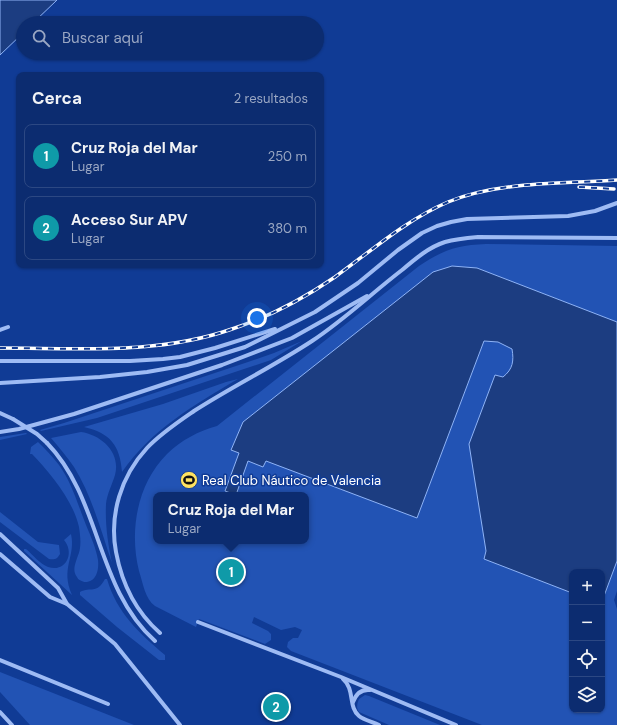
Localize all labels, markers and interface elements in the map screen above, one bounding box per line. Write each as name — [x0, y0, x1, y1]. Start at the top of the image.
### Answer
search box — [16, 16, 324, 60]
icon: search — [30, 27, 52, 49]
text: Buscar aquí — [62, 28, 143, 48]
text: Cerca — [32, 87, 82, 109]
text: 2 resultados — [234, 90, 308, 107]
text: Cruz Roja del Mar — [71, 138, 198, 158]
text: 1 — [44, 148, 48, 165]
text: 250 m — [268, 148, 307, 165]
text: Lugar — [71, 158, 104, 175]
text: Acceso Sur APV — [71, 210, 188, 230]
text: 2 — [42, 220, 50, 237]
text: 380 m — [267, 220, 307, 237]
text: Lugar — [71, 230, 104, 247]
your location — [247, 308, 267, 328]
sports icon: Real Club Náutico de Valencia — [179, 470, 199, 490]
place label: Real Club Náutico de Valencia — [202, 472, 381, 489]
popup — [153, 492, 309, 544]
text: Cruz Roja del Mar — [168, 500, 294, 520]
text: Lugar — [168, 520, 201, 537]
pin: 1 — [218, 557, 244, 587]
map controls — [569, 569, 605, 713]
button: + — [569, 569, 605, 605]
button: − — [569, 605, 605, 641]
button: locate — [569, 641, 605, 677]
button: layers — [569, 677, 605, 713]
pin: 2 — [263, 692, 289, 722]

